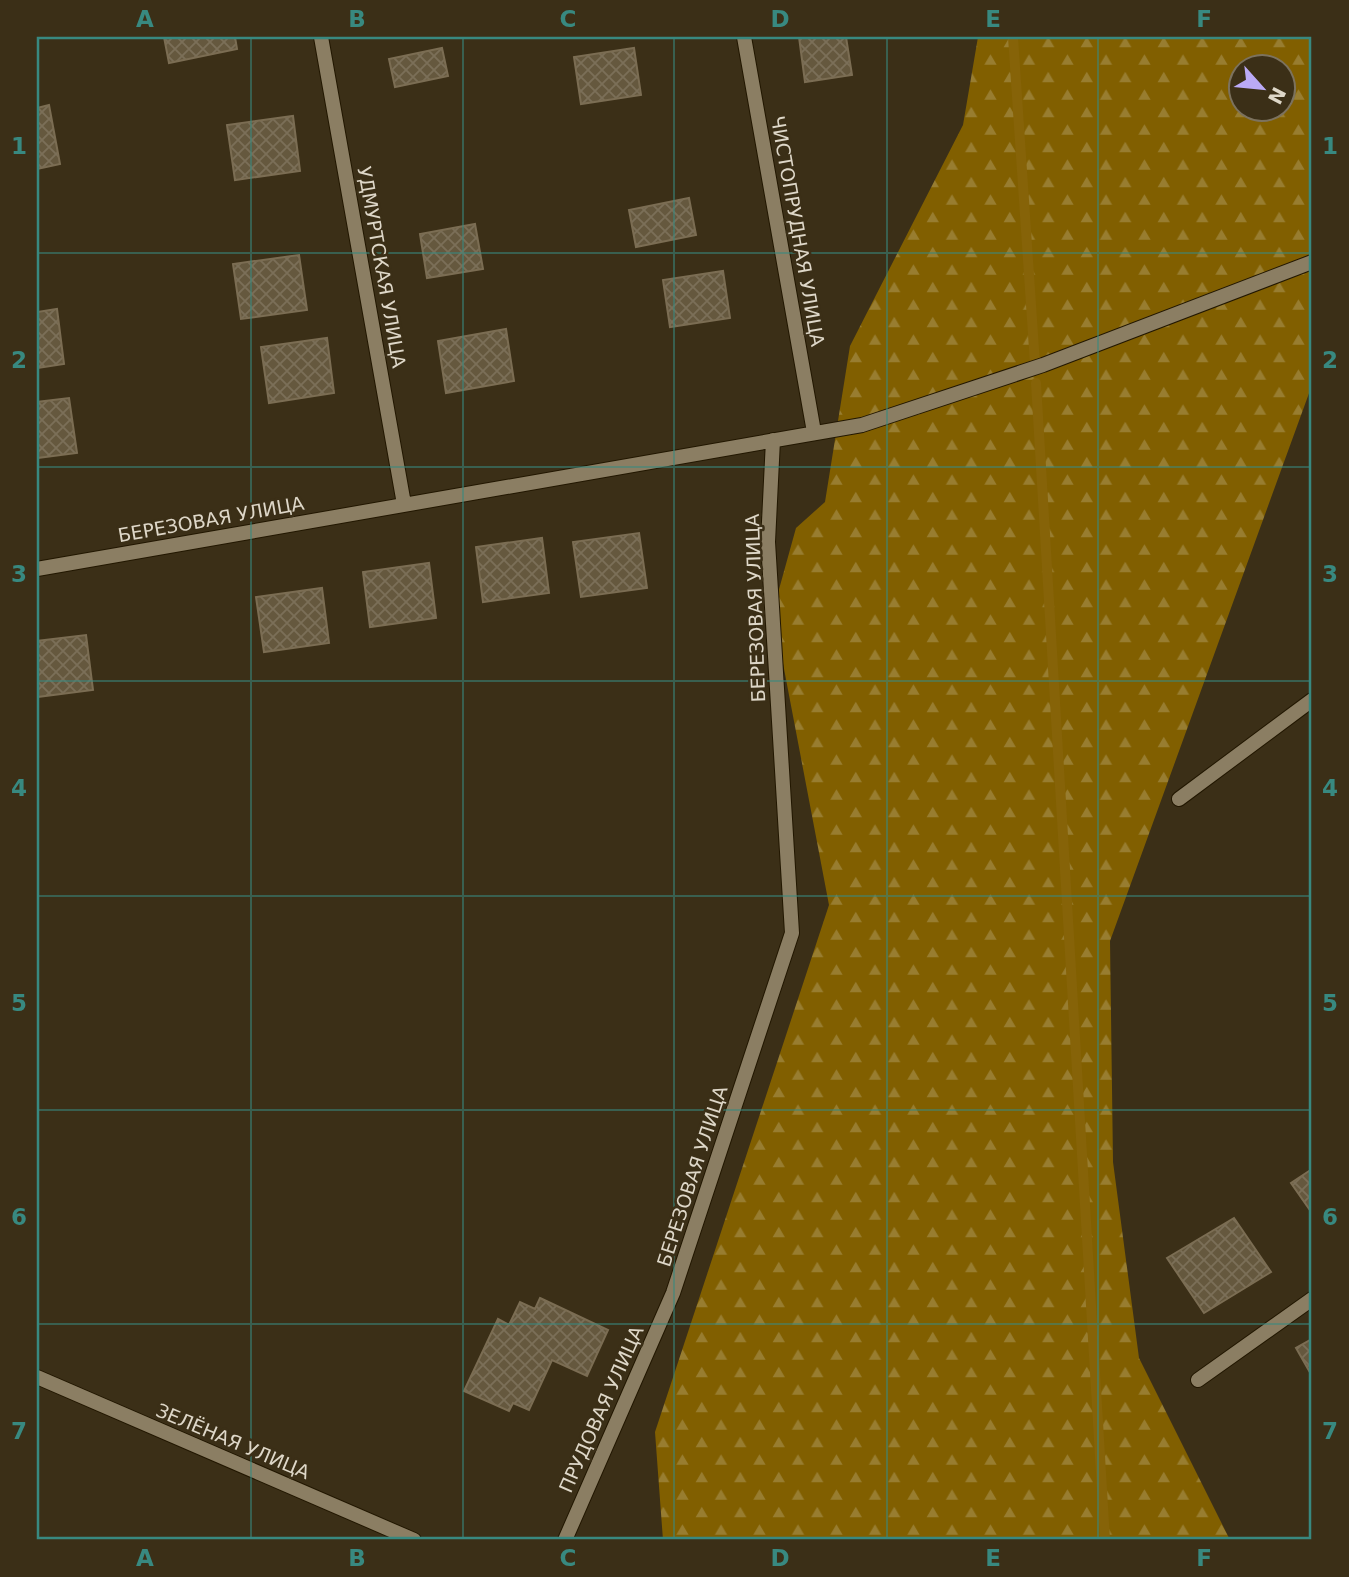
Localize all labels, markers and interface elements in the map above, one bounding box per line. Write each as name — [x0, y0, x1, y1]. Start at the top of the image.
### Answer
text: A — [136, 6, 154, 32]
text: B — [348, 6, 366, 32]
text: C — [560, 6, 576, 32]
text: D — [770, 6, 790, 32]
text: E — [985, 6, 1001, 32]
text: F — [1196, 6, 1212, 32]
north arrow — [1226, 52, 1296, 122]
text: N — [1264, 84, 1291, 108]
street label: ЧИСТОПРУДНАЯ УЛИЦА — [767, 114, 829, 348]
text: 1 — [11, 133, 27, 159]
text: 1 — [1322, 133, 1338, 159]
street label: УДМУРТСКАЯ УЛИЦА — [353, 165, 411, 369]
text: 2 — [11, 347, 27, 373]
text: 2 — [1322, 347, 1338, 373]
street label: БЕРЕЗОВАЯ УЛИЦА — [116, 492, 306, 546]
street label: БЕРЕЗОВАЯ УЛИЦА — [741, 513, 769, 703]
text: 3 — [11, 561, 27, 587]
text: 3 — [1322, 561, 1338, 587]
text: 4 — [11, 775, 27, 801]
text: 4 — [1322, 775, 1338, 801]
text: 5 — [11, 990, 27, 1016]
text: 5 — [1322, 990, 1338, 1016]
street label: БЕРЕЗОВАЯ УЛИЦА — [652, 1083, 732, 1269]
text: 6 — [11, 1204, 27, 1230]
text: 6 — [1322, 1204, 1338, 1230]
street label: ПРУДОВАЯ УЛИЦА — [554, 1322, 648, 1496]
street label: ЗЕЛЁНАЯ УЛИЦА — [153, 1399, 313, 1483]
text: 7 — [11, 1418, 27, 1444]
text: 7 — [1322, 1418, 1338, 1444]
text: A — [136, 1545, 154, 1571]
text: B — [348, 1545, 366, 1571]
text: C — [560, 1545, 576, 1571]
text: D — [770, 1545, 790, 1571]
text: E — [985, 1545, 1001, 1571]
text: F — [1196, 1545, 1212, 1571]

